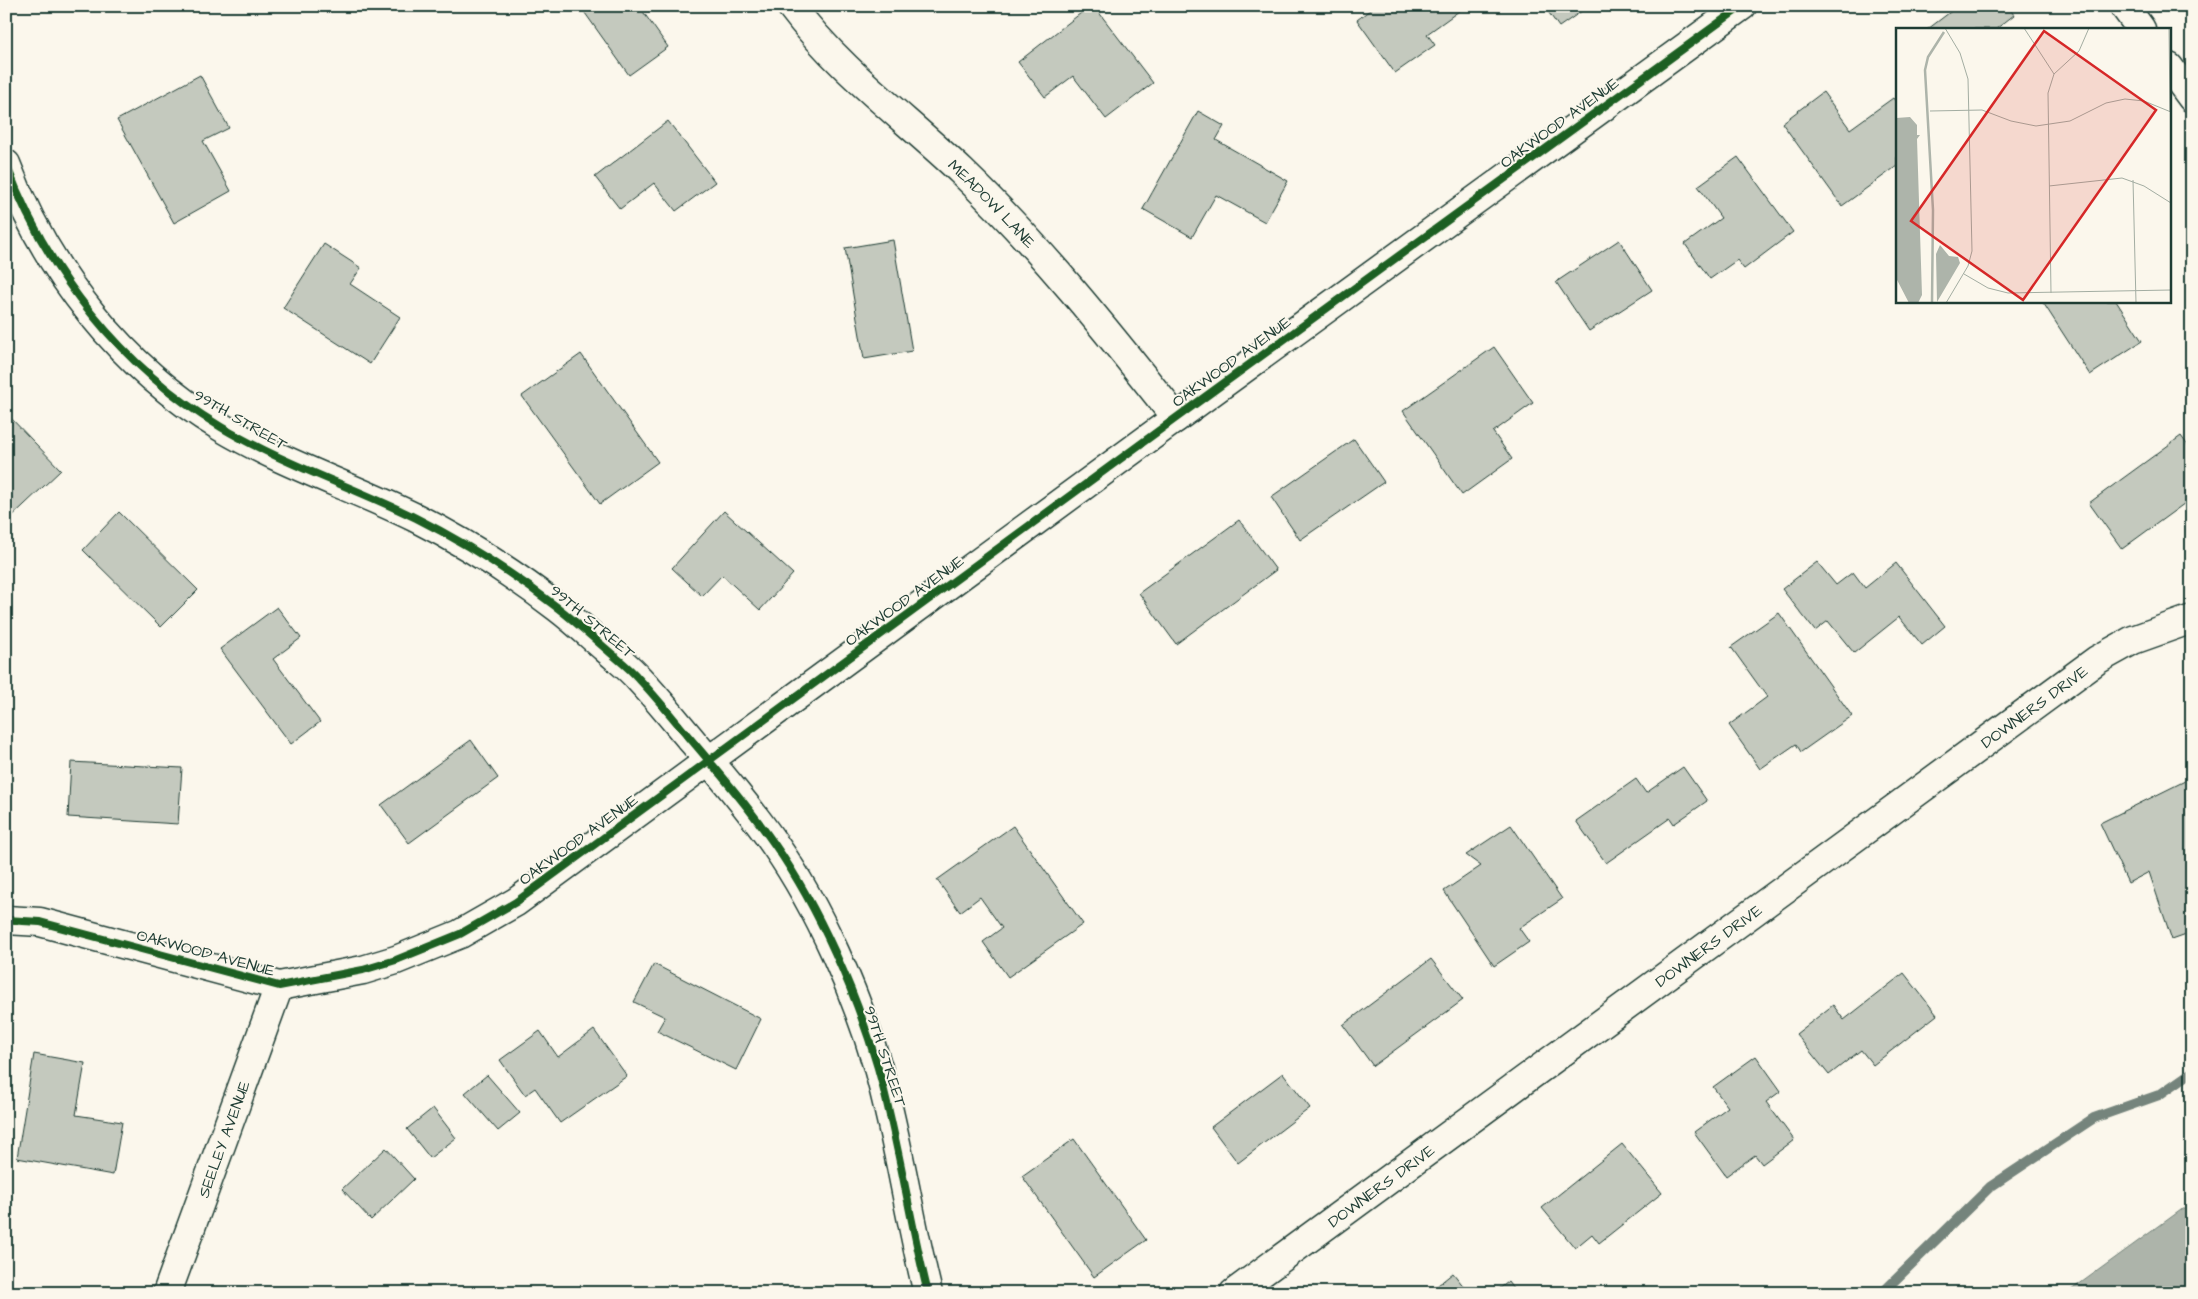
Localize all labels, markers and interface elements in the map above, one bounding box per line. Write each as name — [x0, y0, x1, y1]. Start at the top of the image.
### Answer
inset map — [1896, 28, 2170, 302]
street label: OAKWOOD AVENUE — [1496, 72, 1624, 173]
street label: MEADOW LANE — [943, 155, 1040, 253]
street label: OAKWOOD AVENUE — [1168, 311, 1296, 412]
street label: 99TH STREET — [190, 384, 291, 456]
street label: OAKWOOD AVENUE — [841, 550, 969, 651]
street label: 99TH STREET — [545, 580, 640, 664]
street label: DOWNERS DRIVE — [1977, 660, 2093, 754]
street label: OAKWOOD AVENUE — [515, 789, 643, 890]
street label: DOWNERS DRIVE — [1651, 899, 1767, 993]
street label: OAKWOOD AVENUE — [134, 924, 278, 982]
street label: 99TH STREET — [858, 1003, 912, 1110]
street label: SEELEY AVENUE — [193, 1077, 256, 1201]
street label: DOWNERS DRIVE — [1323, 1139, 1440, 1233]

